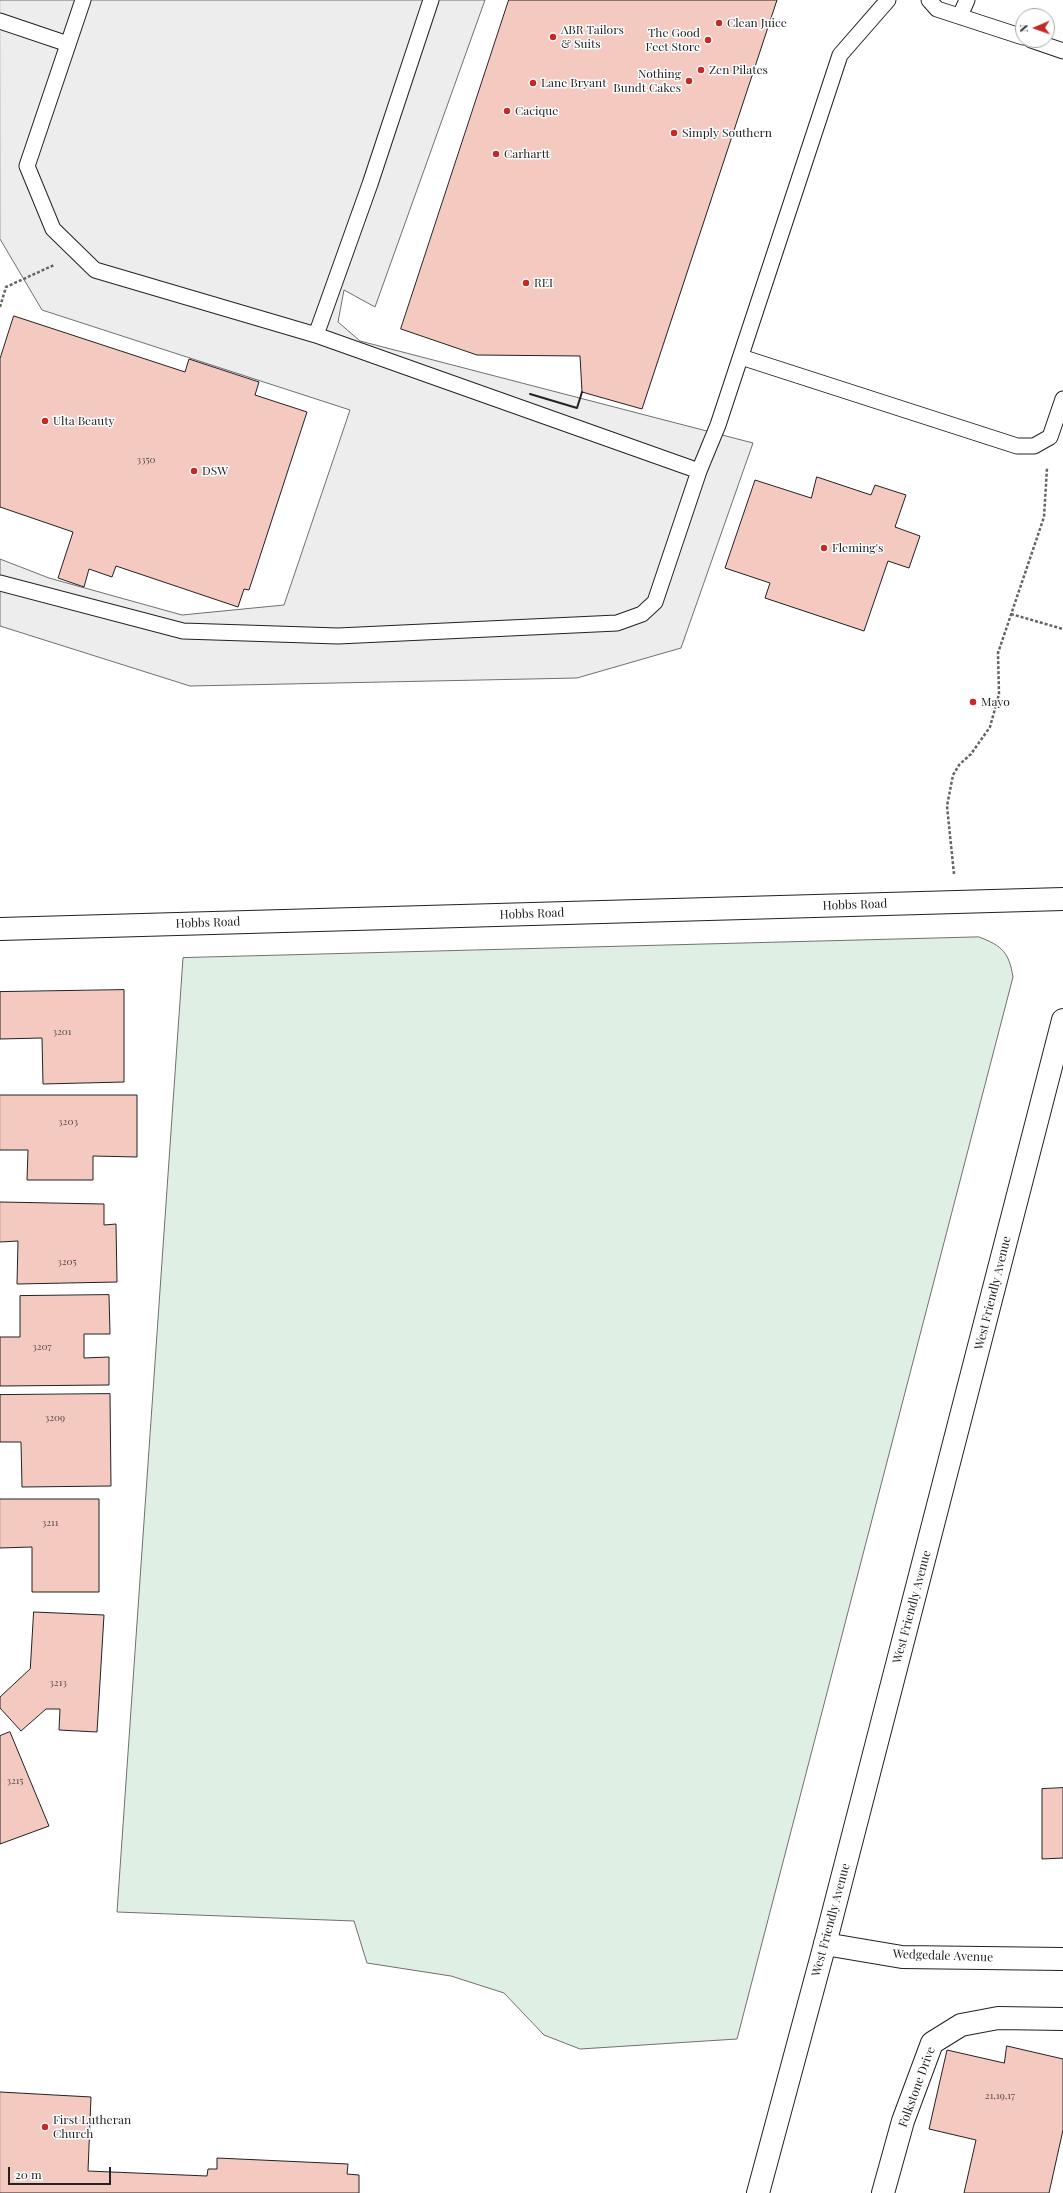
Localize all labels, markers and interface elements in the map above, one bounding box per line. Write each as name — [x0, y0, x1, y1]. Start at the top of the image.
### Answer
north arrow — [1015, 8, 1055, 48]
place label: Clean Juice — [727, 16, 787, 30]
marker: Clean Juice — [714, 18, 724, 28]
place label: ABR Tailors & Suits — [561, 23, 624, 51]
text: N — [1016, 24, 1031, 33]
place label: The Good Feet Store — [646, 26, 700, 54]
marker: ABR Tailors & Suits — [548, 32, 558, 42]
marker: The Good Feet Store — [703, 35, 713, 45]
place label: Zen Pilates — [709, 63, 768, 77]
marker: Zen Pilates — [696, 65, 706, 75]
place label: Nothing Bundt Cakes — [613, 67, 681, 95]
place label: Lane Bryant — [541, 76, 606, 90]
marker: Nothing Bundt Cakes — [684, 76, 694, 86]
marker: Lane Bryant — [528, 78, 538, 88]
place label: Cacique — [515, 104, 558, 118]
marker: Cacique — [502, 106, 512, 116]
place label: Simply Southern — [682, 126, 772, 140]
marker: Simply Southern — [669, 128, 679, 138]
place label: Carhartt — [504, 147, 550, 161]
marker: Carhartt — [491, 149, 501, 159]
place label: REI — [534, 276, 553, 290]
marker: REI — [521, 278, 531, 288]
place label: Ulta Beauty — [53, 414, 114, 428]
marker: Ulta Beauty — [40, 416, 50, 426]
house number: 3350 — [136, 454, 156, 466]
place label: DSW — [202, 464, 228, 478]
marker: DSW — [189, 466, 199, 476]
place label: Fleming's — [832, 541, 883, 555]
marker: Fleming's — [819, 543, 829, 553]
place label: Mayo — [981, 695, 1010, 709]
marker: Mayo — [968, 697, 978, 707]
street label: Hobbs Road — [822, 897, 888, 913]
street label: Hobbs Road — [499, 906, 565, 922]
street label: Hobbs Road — [175, 915, 241, 931]
house number: 3201 — [53, 1026, 71, 1038]
house number: 3203 — [58, 1116, 78, 1128]
street label: West Friendly Avenue — [972, 1235, 1014, 1351]
house number: 3205 — [57, 1256, 77, 1268]
house number: 3207 — [32, 1341, 52, 1353]
house number: 3209 — [45, 1412, 65, 1424]
house number: 3211 — [42, 1517, 58, 1529]
street label: West Friendly Avenue — [890, 1549, 934, 1665]
house number: 3213 — [49, 1677, 67, 1689]
house number: 3215 — [6, 1775, 24, 1787]
street label: West Friendly Avenue — [809, 1862, 853, 1978]
street label: Wedgedale Avenue — [893, 1947, 993, 1965]
street label: Folkstone Drive — [896, 2045, 938, 2129]
house number: 21,19,17 — [985, 2090, 1015, 2102]
place label: First Lutheran Church — [53, 2113, 131, 2141]
marker: First Lutheran Church — [40, 2122, 50, 2132]
scale bar — [10, 2159, 113, 2185]
text: 20 m — [15, 2166, 42, 2182]

